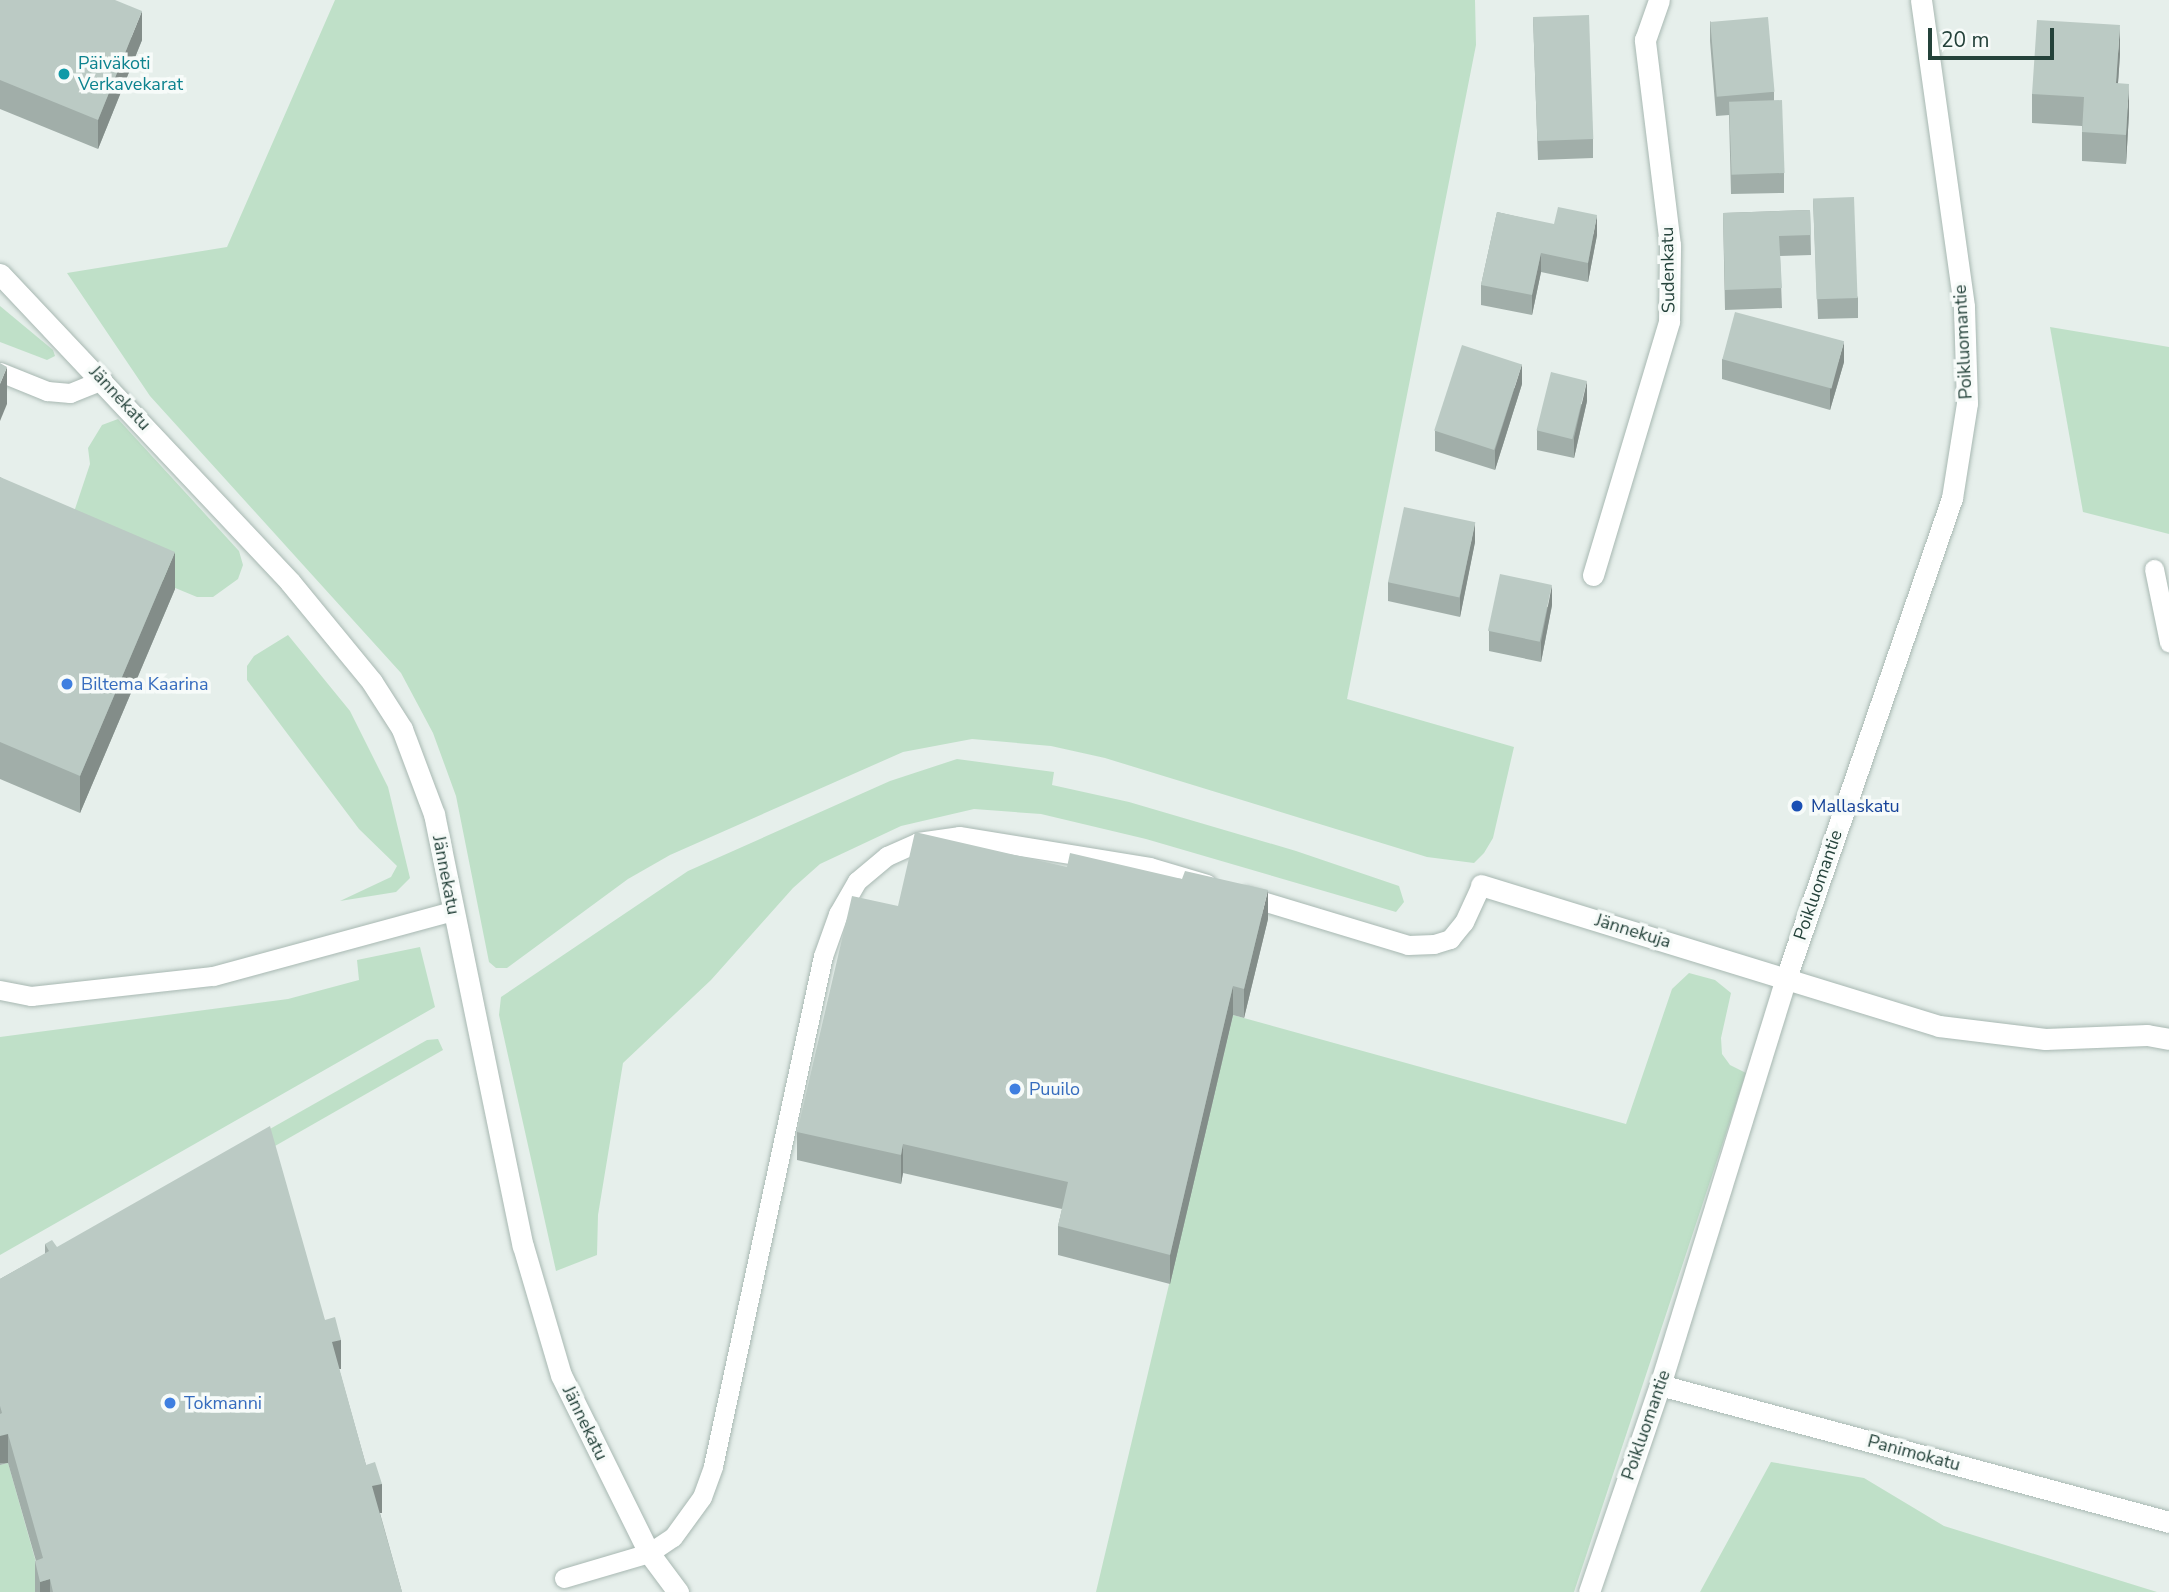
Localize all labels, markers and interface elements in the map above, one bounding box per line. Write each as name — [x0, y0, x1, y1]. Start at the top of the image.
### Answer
scale bar — [1931, 14, 2057, 58]
text: 20 m — [1941, 26, 1990, 54]
place label: Päiväkoti Verkavekarat — [78, 53, 183, 96]
marker: Päiväkoti Verkavekarat — [56, 66, 72, 82]
street label: Sudenkatu — [1656, 227, 1680, 313]
street label: Poikluomantie — [1949, 284, 1977, 400]
street label: Jännekatu — [85, 361, 155, 435]
place label: Biltema Kaarina — [81, 673, 209, 695]
marker: Biltema Kaarina — [59, 676, 75, 692]
place label: Mallaskatu — [1811, 795, 1900, 817]
marker: Mallaskatu — [1789, 798, 1805, 814]
street label: Poikluomantie — [1789, 827, 1847, 943]
street label: Jännekatu — [428, 834, 464, 916]
street label: Jännekuja — [1592, 909, 1674, 953]
place label: Puuilo — [1029, 1078, 1080, 1100]
marker: Puuilo — [1007, 1081, 1023, 1097]
street label: Poikluomantie — [1617, 1367, 1675, 1483]
street label: Jännekatu — [558, 1382, 612, 1464]
place label: Tokmanni — [184, 1392, 262, 1414]
marker: Tokmanni — [162, 1395, 178, 1411]
street label: Panimokatu — [1865, 1430, 1963, 1476]

